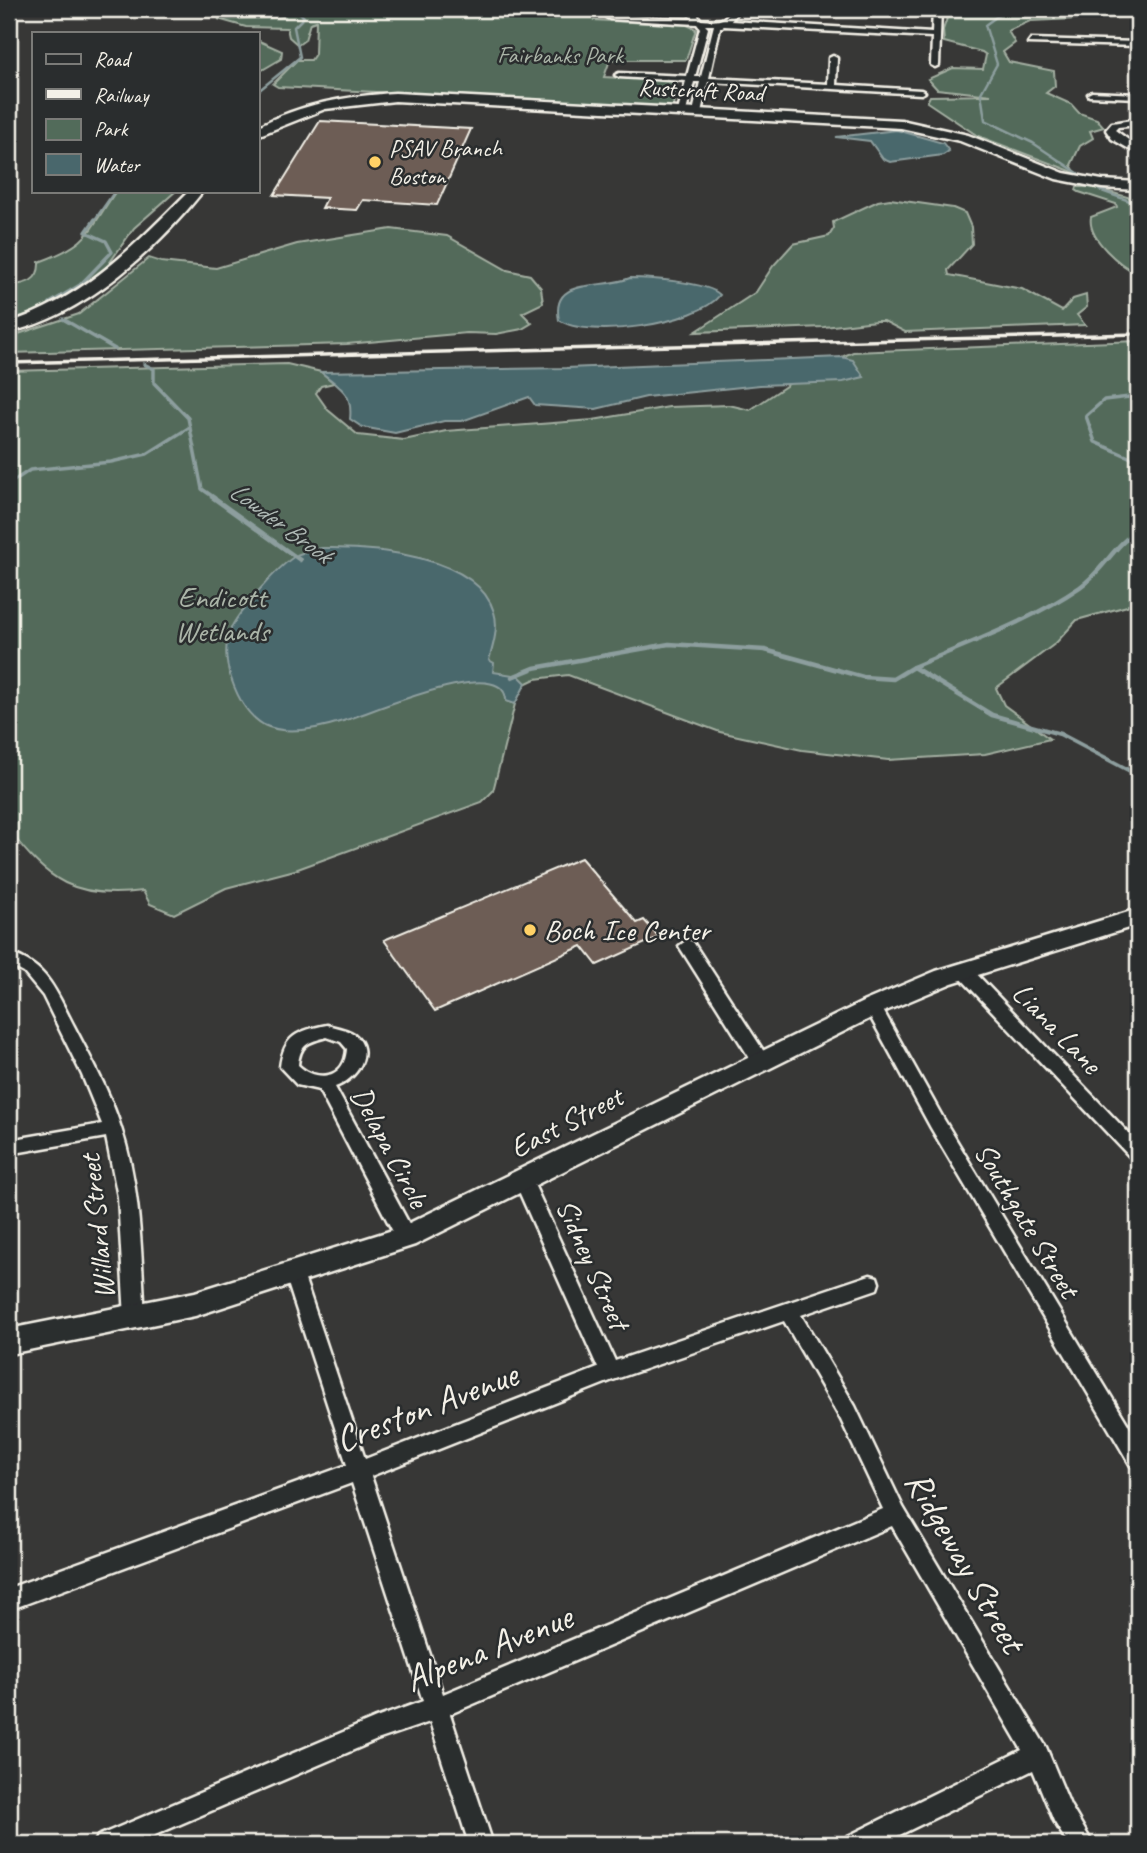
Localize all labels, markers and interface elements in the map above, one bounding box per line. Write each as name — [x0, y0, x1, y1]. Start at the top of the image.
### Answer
legend — [32, 32, 259, 192]
park label: Fairbanks Park — [497, 40, 625, 70]
text: Road — [94, 46, 133, 72]
street label: Rustcraft Road — [638, 72, 768, 108]
text: Railway — [94, 82, 150, 108]
text: Park — [94, 116, 129, 142]
place label: PSAV Branch Boston — [389, 133, 504, 191]
text: Water — [94, 152, 141, 178]
marker: PSAV Branch Boston — [367, 154, 383, 170]
water label: Lowder Brook — [223, 474, 342, 573]
park label: Endicott Wetlands — [175, 578, 272, 650]
place label: Boch Ice Center — [544, 911, 712, 949]
marker: Boch Ice Center — [522, 922, 538, 938]
street label: Liana Lane — [1004, 974, 1111, 1083]
street label: East Street — [503, 1076, 631, 1166]
street label: Delapa Circle — [342, 1080, 439, 1216]
street label: Southgate Street — [966, 1136, 1090, 1307]
street label: Willard Street — [70, 1150, 123, 1301]
street label: Sidney Street — [547, 1193, 640, 1339]
street label: Creston Avenue — [328, 1349, 526, 1463]
street label: Ridgeway Street — [895, 1462, 1038, 1664]
street label: Alpena Avenue — [398, 1592, 581, 1702]

